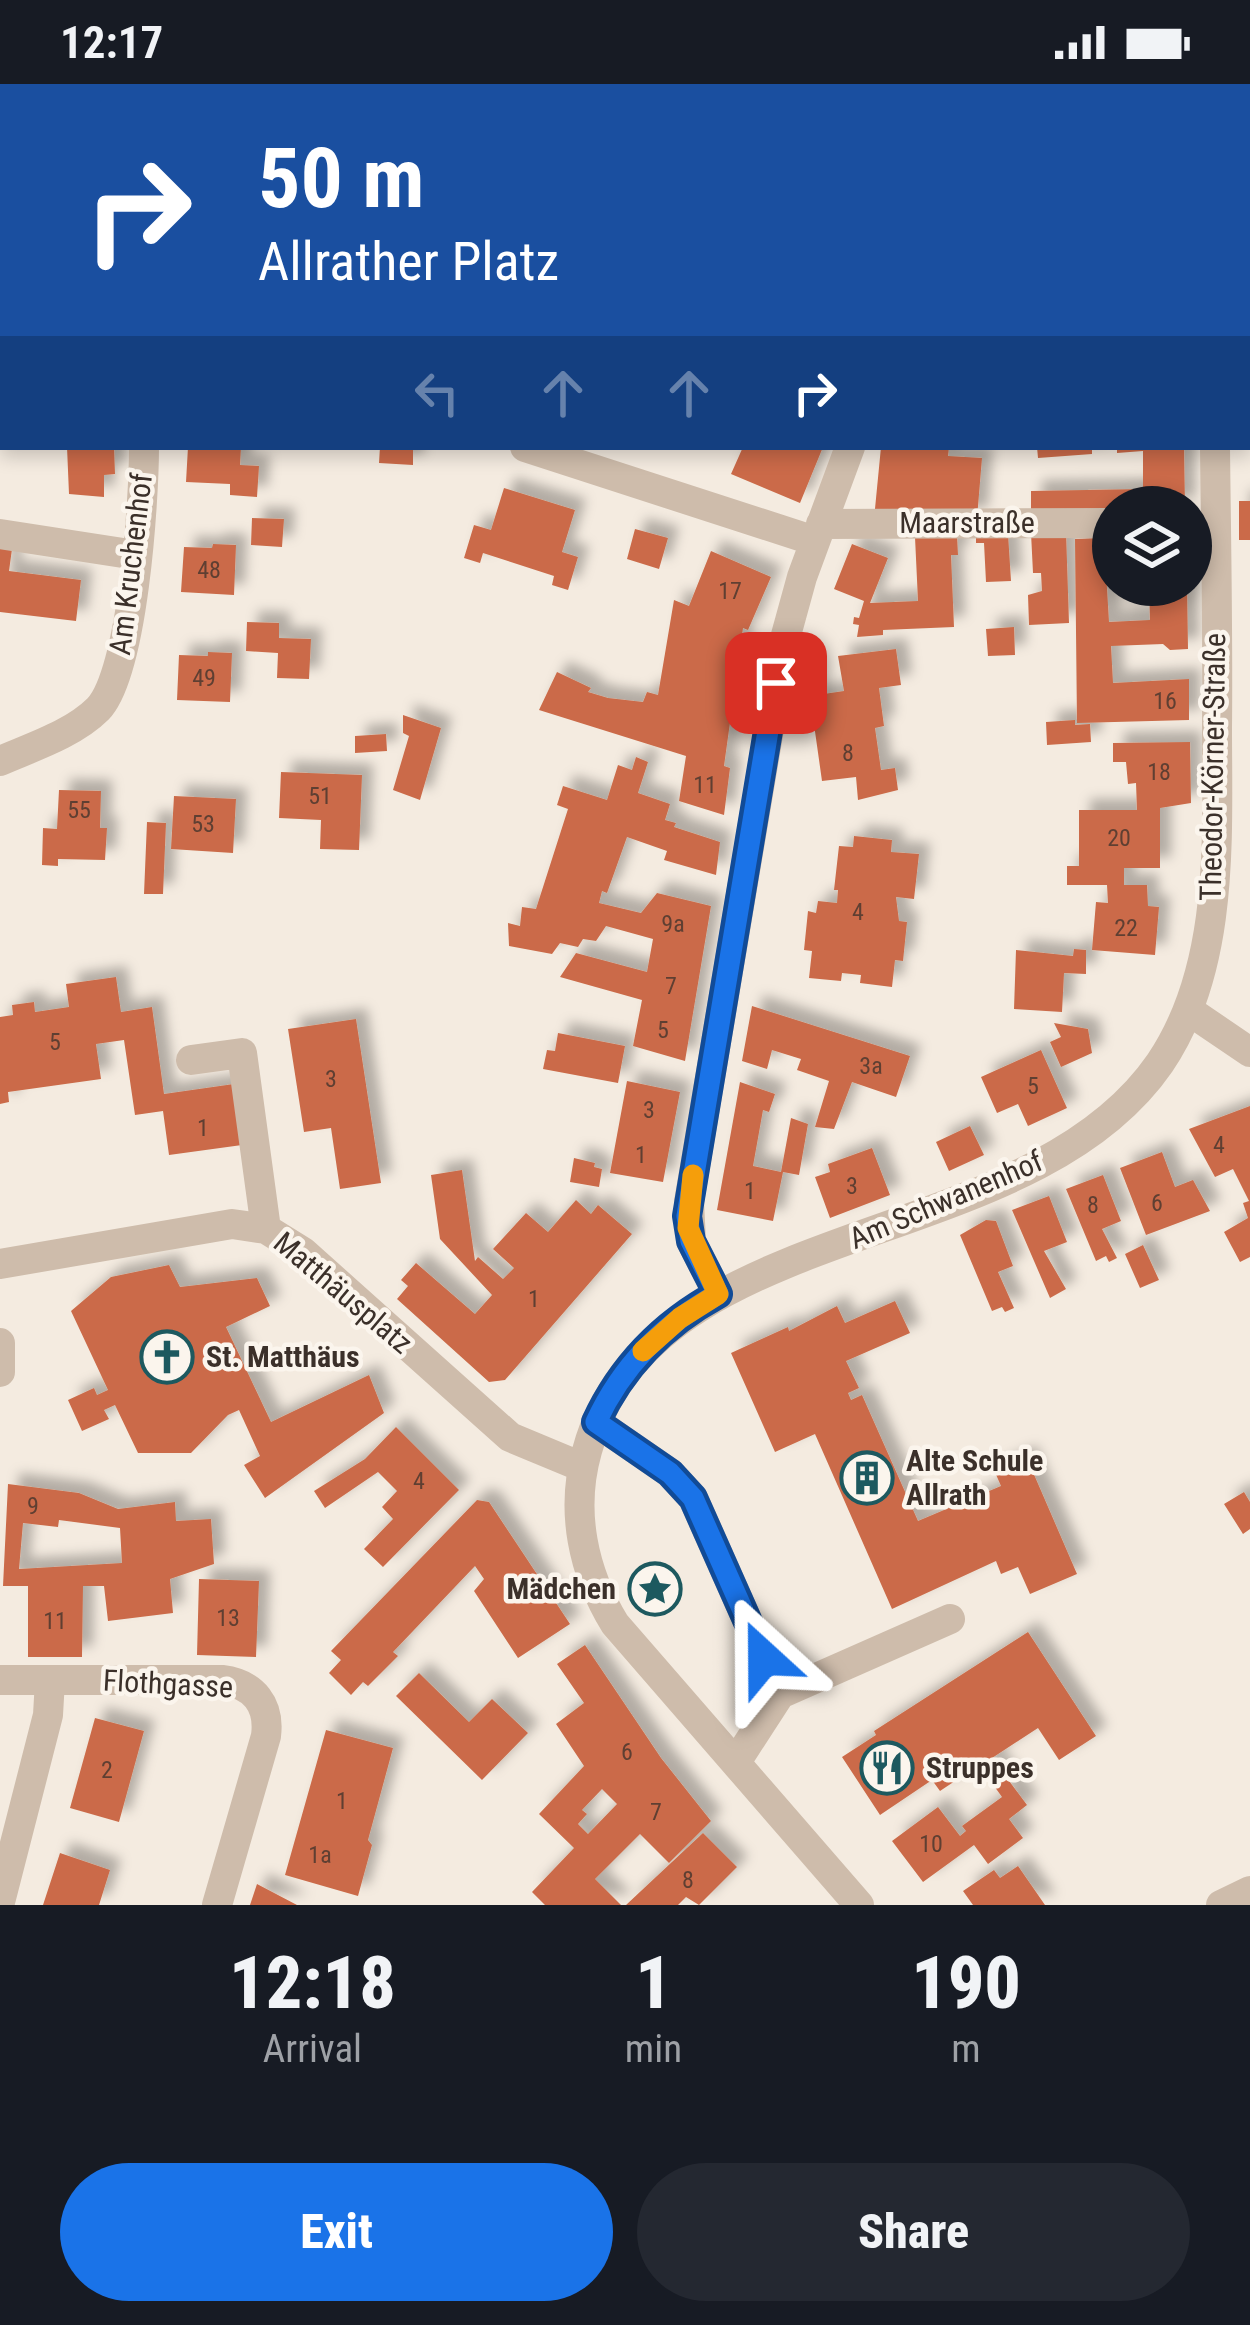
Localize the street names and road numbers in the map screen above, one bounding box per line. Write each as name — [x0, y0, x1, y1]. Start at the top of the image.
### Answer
street label: Am Kruchenhof — [102, 471, 159, 657]
street label: Maarstraße — [899, 505, 1035, 540]
street label: Theodor-Körner-Straße — [1193, 633, 1232, 901]
street label: Am Schwanenhof — [844, 1143, 1048, 1256]
street label: Matthäusplatz — [267, 1225, 420, 1361]
street label: Flothgasse — [102, 1663, 234, 1704]

